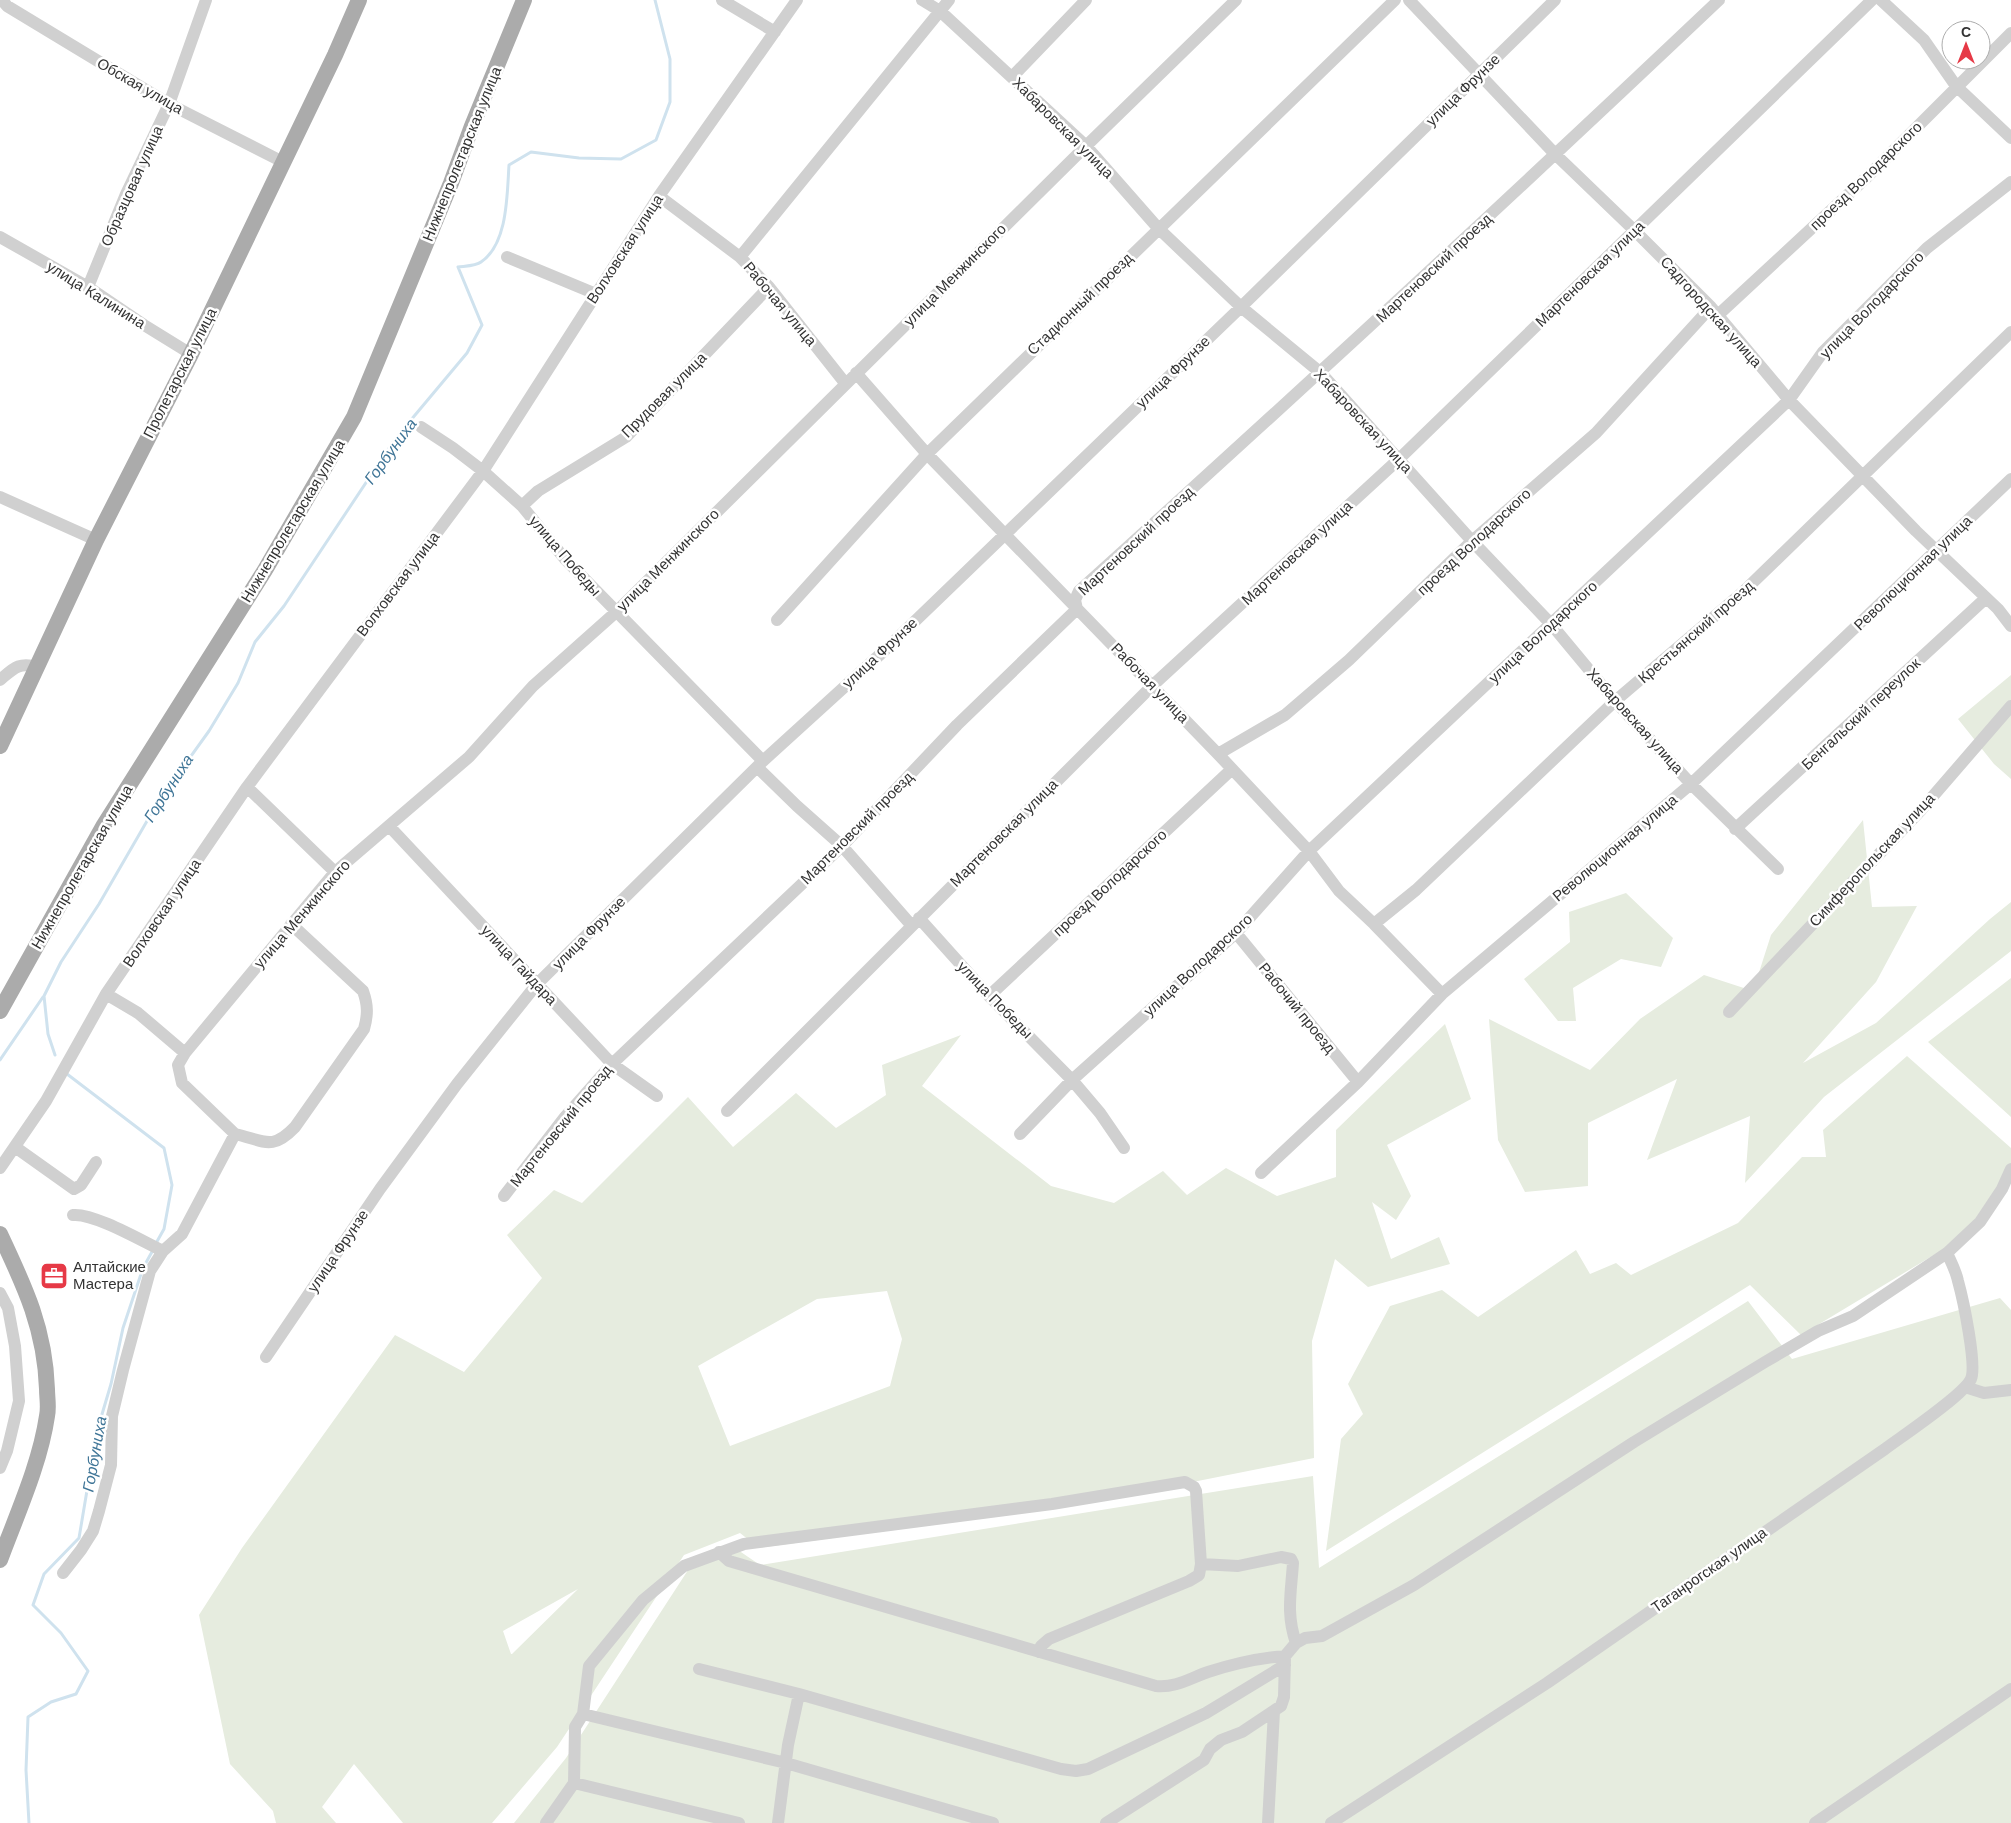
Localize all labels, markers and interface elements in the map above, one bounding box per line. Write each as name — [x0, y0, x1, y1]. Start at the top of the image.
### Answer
north arrow — [1941, 20, 1991, 70]
text: С — [1961, 24, 1971, 40]
street label: улица Фрунзе — [1422, 50, 1503, 129]
street label: Обская улица — [94, 54, 187, 117]
street label: Нижнепролетарская улица — [419, 64, 505, 244]
street label: Хабаровская улица — [1009, 74, 1118, 182]
street label: проезд Володарского — [1806, 118, 1925, 233]
street label: Образцовая улица — [97, 122, 166, 249]
street label: Волховская улица — [583, 191, 667, 306]
street label: Мартеновский проезд — [1372, 210, 1495, 326]
street label: Мартеновская улица — [1532, 217, 1648, 330]
street label: улица Менжинского — [900, 220, 1009, 329]
street label: улица Володарского — [1816, 248, 1927, 362]
street label: Стадионный проезд — [1024, 249, 1136, 358]
street label: Садгородская улица — [1657, 253, 1766, 371]
street label: улица Калинина — [44, 257, 149, 332]
street label: Рабочая улица — [740, 258, 821, 350]
street label: Пролетарская улица — [139, 304, 220, 441]
street label: улица Фрунзе — [1132, 332, 1213, 411]
street label: Прудовая улица — [618, 348, 710, 441]
street label: Хабаровская улица — [1311, 365, 1416, 477]
water label: Горбуниха — [361, 415, 420, 487]
street label: Нижнепролетарская улица — [237, 436, 348, 605]
street label: Мартеновский проезд — [1074, 483, 1197, 599]
street label: проезд Володарского — [1413, 485, 1534, 599]
street label: Мартеновская улица — [1238, 497, 1356, 608]
street label: улица Менжинского — [613, 505, 722, 614]
street label: Революционная улица — [1850, 511, 1976, 633]
street label: улица Победы — [526, 512, 605, 599]
street label: Волховская улица — [353, 528, 443, 639]
street label: улица Володарского — [1485, 577, 1600, 686]
street label: Крестьянский проезд — [1635, 577, 1757, 686]
street label: улица Фрунзе — [839, 614, 920, 692]
street label: Рабочая улица — [1108, 639, 1193, 726]
street label: Бенгальский переулок — [1798, 654, 1924, 773]
street label: Хабаровская улица — [1584, 665, 1688, 777]
water label: Горбуниха — [140, 751, 196, 825]
street label: Мартеновский проезд — [797, 768, 916, 887]
street label: Мартеновская улица — [946, 775, 1061, 890]
street label: Нижнепролетарская улица — [28, 781, 136, 952]
street label: Симферопольская улица — [1805, 789, 1938, 930]
street label: Революционная улица — [1549, 790, 1681, 905]
street label: проезд Володарского — [1049, 826, 1170, 940]
street label: Волховская улица — [119, 855, 204, 970]
street label: улица Менжинского — [250, 856, 353, 971]
street label: улица Фрунзе — [549, 893, 629, 973]
street label: улица Володарского — [1140, 910, 1255, 1019]
street label: улица Гайдара — [478, 921, 561, 1009]
street label: улица Победы — [954, 958, 1036, 1042]
street label: Рабочий проезд — [1256, 959, 1339, 1056]
street label: Мартеновский проезд — [506, 1061, 615, 1190]
street label: улица Фрунзе — [304, 1206, 371, 1295]
place label: Алтайские Мастера — [73, 1258, 146, 1292]
office icon: Алтайские Мастера — [39, 1261, 69, 1291]
water label: Горбуниха — [79, 1415, 110, 1493]
street label: Таганрогская улица — [1648, 1523, 1770, 1616]

